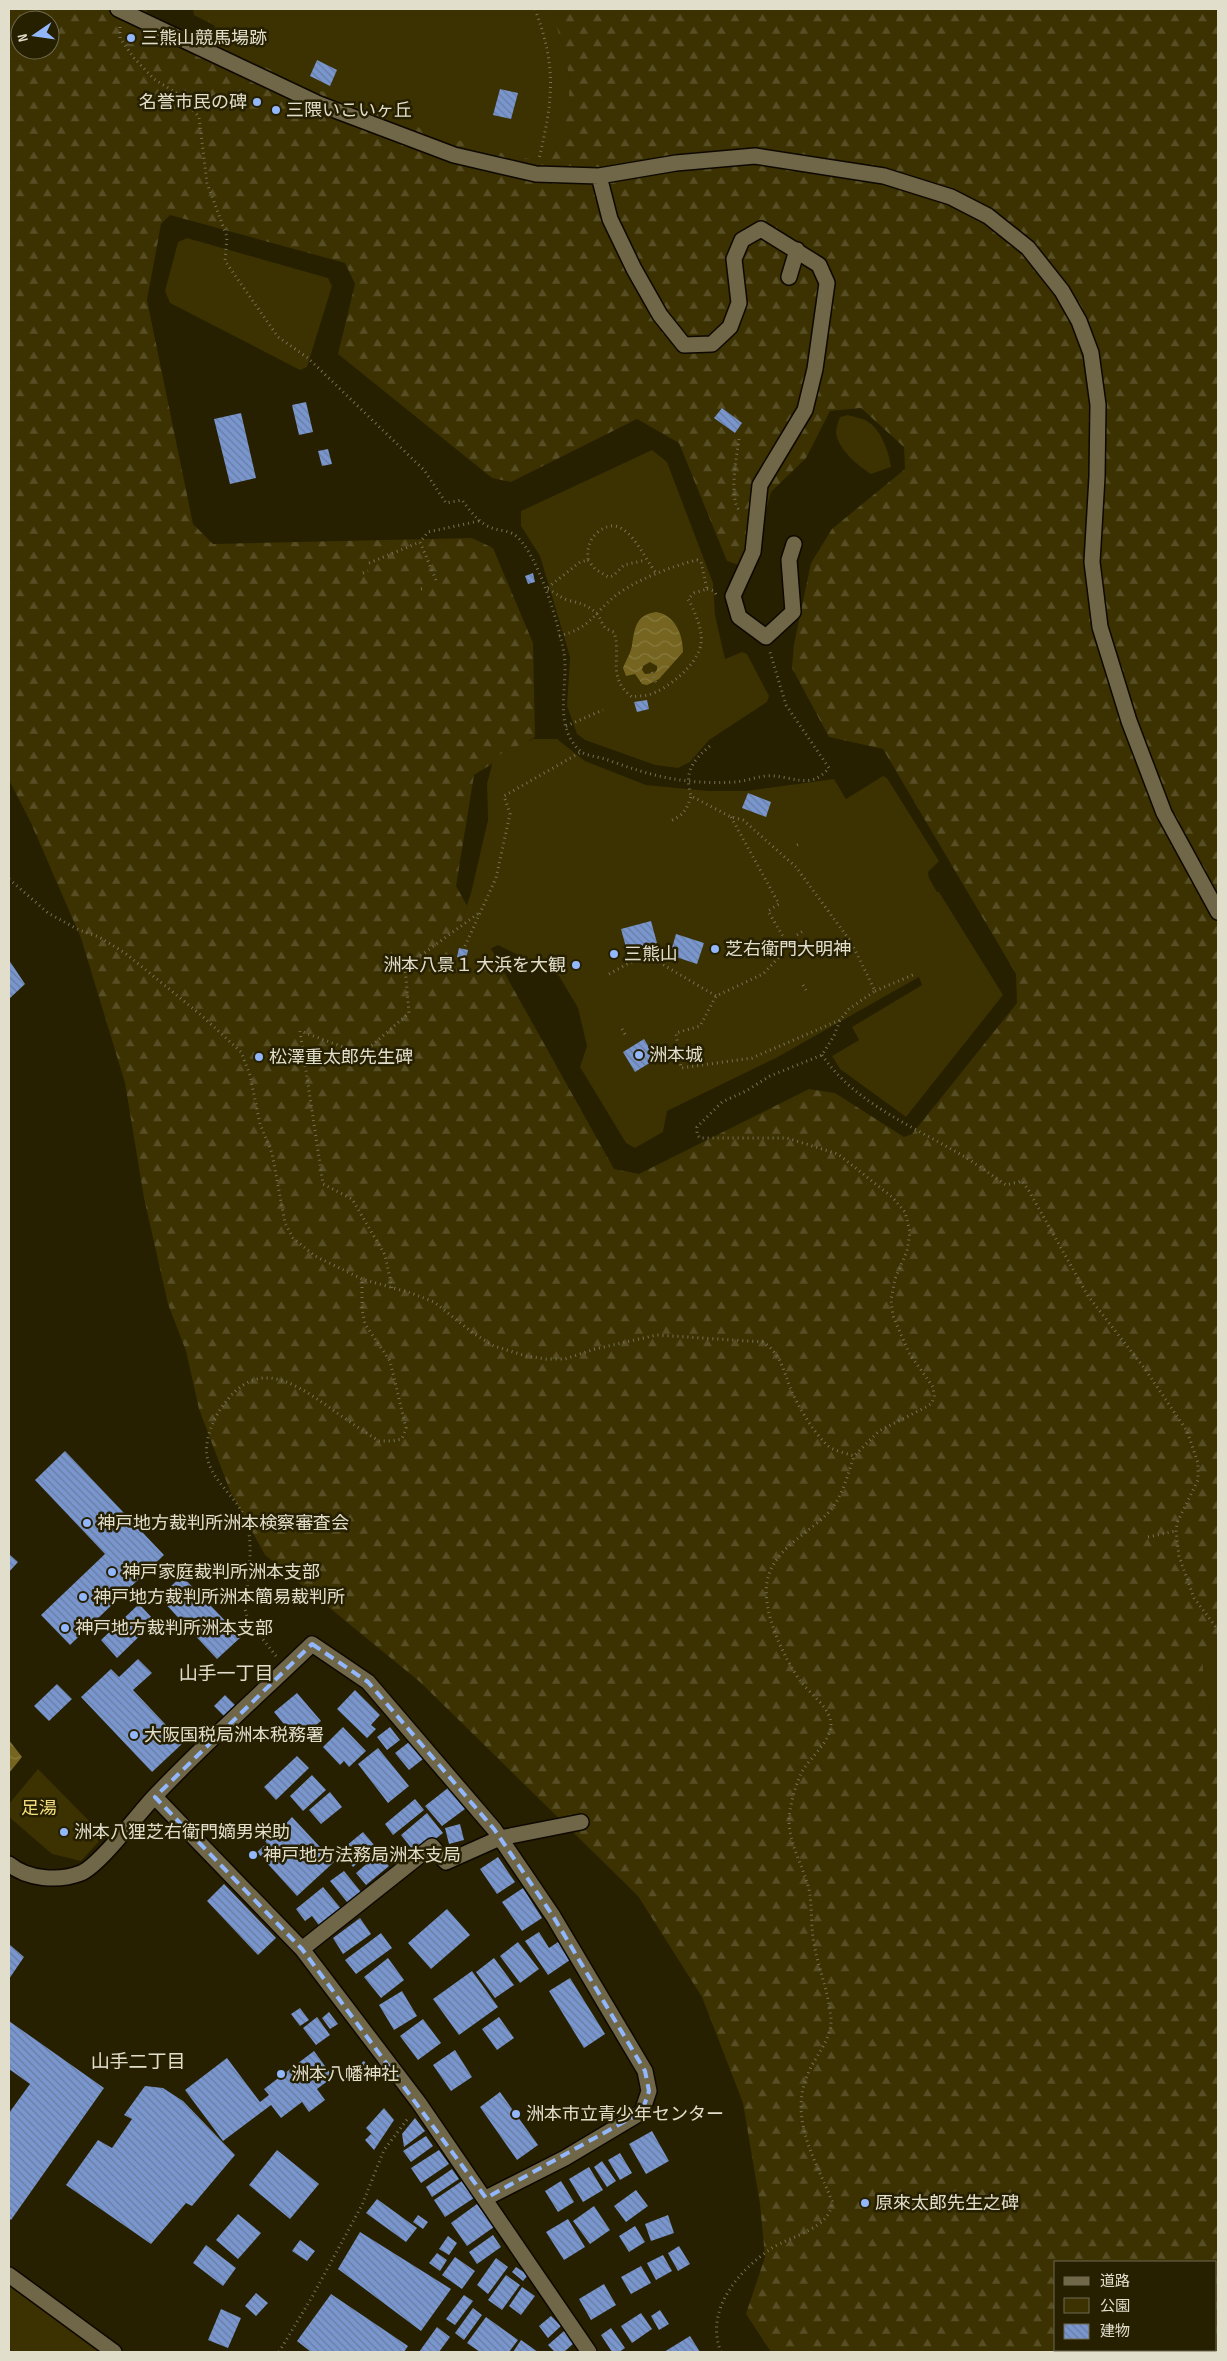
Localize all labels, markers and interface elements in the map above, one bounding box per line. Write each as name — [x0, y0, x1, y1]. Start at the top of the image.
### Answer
north arrow — [10, 10, 60, 60]
place label: 三熊山競馬場跡 — [141, 28, 267, 49]
text: N — [14, 32, 32, 43]
marker: 三熊山競馬場跡 — [125, 32, 137, 44]
place label: 名誉市民の碑 — [139, 92, 247, 113]
marker: 名誉市民の碑 — [251, 96, 263, 108]
place label: 三隈いこいヶ丘 — [286, 100, 412, 121]
marker: 三隈いこいヶ丘 — [270, 104, 282, 116]
place label: 芝右衛門大明神 — [725, 939, 851, 960]
marker: 芝右衛門大明神 — [709, 943, 721, 955]
place label: 三熊山 — [624, 944, 678, 965]
marker: 三熊山 — [608, 948, 620, 960]
place label: 洲本八景１ 大浜を大観 — [383, 955, 566, 976]
marker: 洲本八景１ 大浜を大観 — [570, 959, 582, 971]
place label: 洲本城 — [649, 1045, 703, 1066]
place label: 松澤重太郎先生碑 — [269, 1047, 413, 1068]
marker: 洲本城 — [633, 1049, 645, 1061]
marker: 松澤重太郎先生碑 — [253, 1051, 265, 1063]
place label: 神戸地方裁判所洲本検察審査会 — [97, 1513, 349, 1534]
marker: 神戸地方裁判所洲本検察審査会 — [81, 1517, 93, 1529]
place label: 神戸家庭裁判所洲本支部 — [122, 1562, 320, 1583]
marker: 神戸家庭裁判所洲本支部 — [106, 1566, 118, 1578]
place label: 神戸地方裁判所洲本簡易裁判所 — [93, 1587, 345, 1608]
marker: 神戸地方裁判所洲本簡易裁判所 — [77, 1591, 89, 1603]
place label: 神戸地方裁判所洲本支部 — [75, 1618, 273, 1639]
marker: 神戸地方裁判所洲本支部 — [59, 1622, 71, 1634]
district label: 山手一丁目 — [178, 1663, 274, 1686]
place label: 大阪国税局洲本税務署 — [144, 1725, 324, 1746]
marker: 大阪国税局洲本税務署 — [128, 1729, 140, 1741]
park label: 足湯 — [21, 1798, 57, 1819]
place label: 洲本八狸芝右衛門嫡男栄助 — [74, 1822, 290, 1843]
marker: 洲本八狸芝右衛門嫡男栄助 — [58, 1826, 70, 1838]
place label: 神戸地方法務局洲本支局 — [263, 1845, 461, 1866]
marker: 神戸地方法務局洲本支局 — [247, 1849, 259, 1861]
district label: 山手二丁目 — [90, 2051, 186, 2074]
place label: 洲本八幡神社 — [291, 2064, 399, 2085]
marker: 洲本八幡神社 — [275, 2068, 287, 2080]
place label: 洲本市立青少年センター — [526, 2104, 724, 2125]
marker: 洲本市立青少年センター — [510, 2108, 522, 2120]
place label: 原來太郎先生之碑 — [875, 2193, 1019, 2214]
marker: 原來太郎先生之碑 — [859, 2197, 871, 2209]
legend — [1054, 2261, 1217, 2351]
text: 道路 — [1100, 2272, 1130, 2291]
text: 公園 — [1100, 2297, 1130, 2316]
text: 建物 — [1100, 2322, 1130, 2341]

